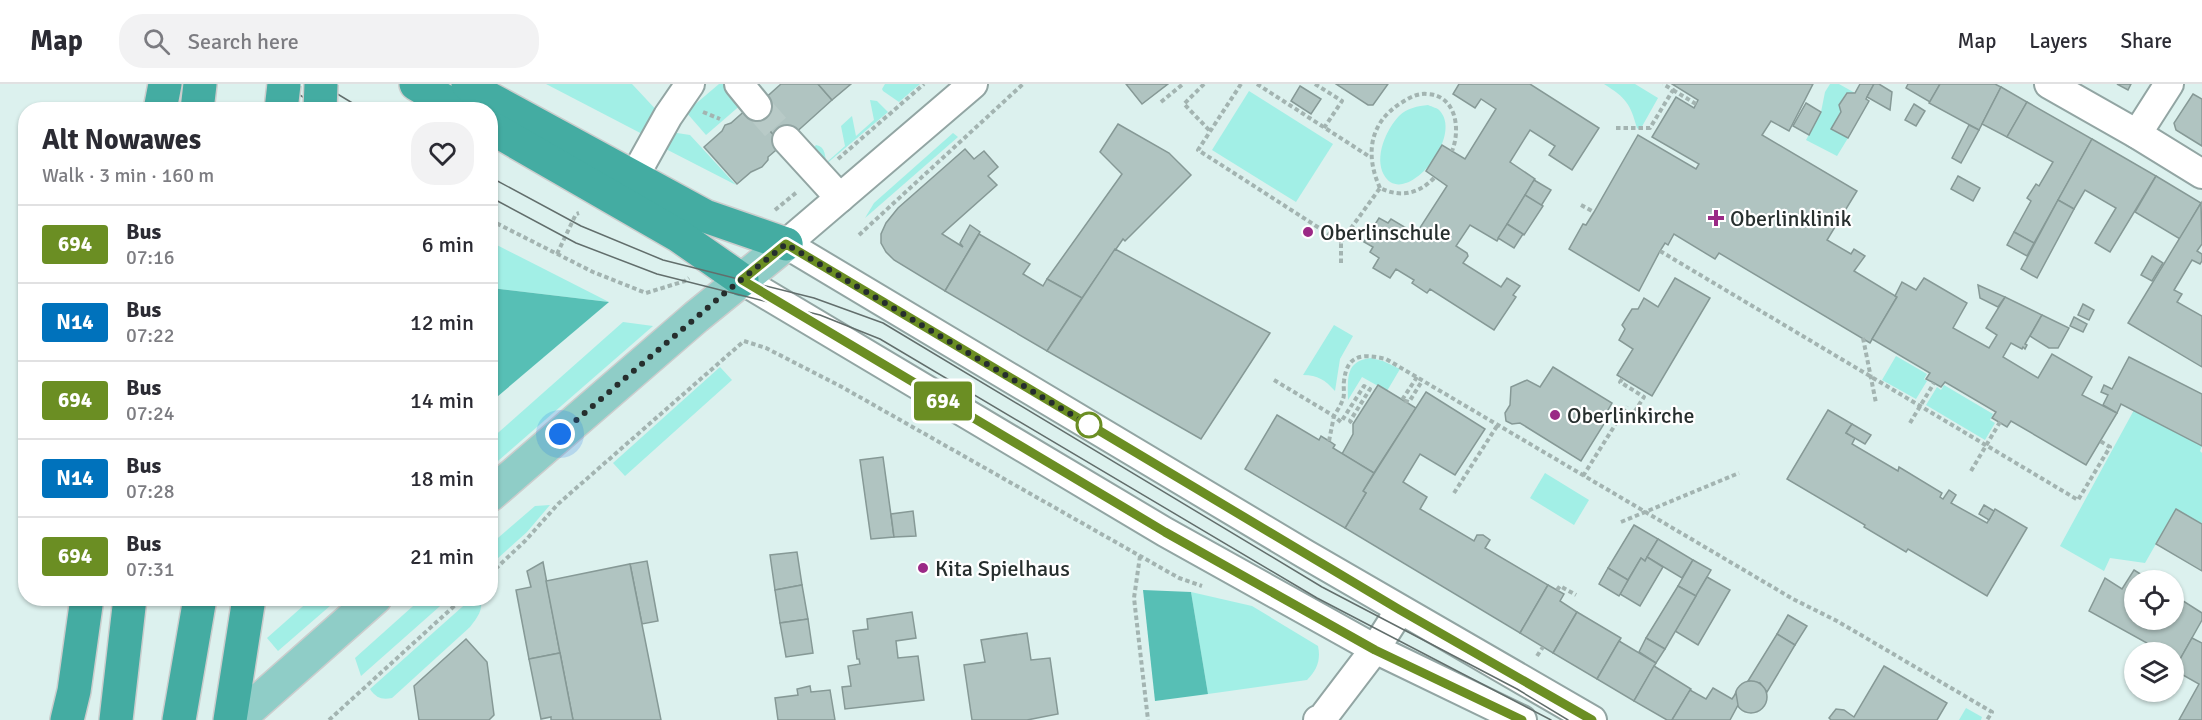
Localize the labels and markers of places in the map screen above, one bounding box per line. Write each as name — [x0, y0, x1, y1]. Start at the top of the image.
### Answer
place label: Oberlinklinik — [1730, 205, 1852, 232]
marker: Oberlinklinik — [1707, 209, 1725, 227]
place label: Oberlinschule — [1320, 219, 1451, 246]
marker: Oberlinschule — [1301, 225, 1315, 239]
place label: Oberlinkirche — [1567, 402, 1694, 429]
marker: Oberlinkirche — [1548, 408, 1562, 422]
unlabelled marker — [1076, 412, 1102, 438]
place label: Kita Spielhaus — [935, 555, 1070, 582]
marker: Kita Spielhaus — [916, 561, 930, 575]

